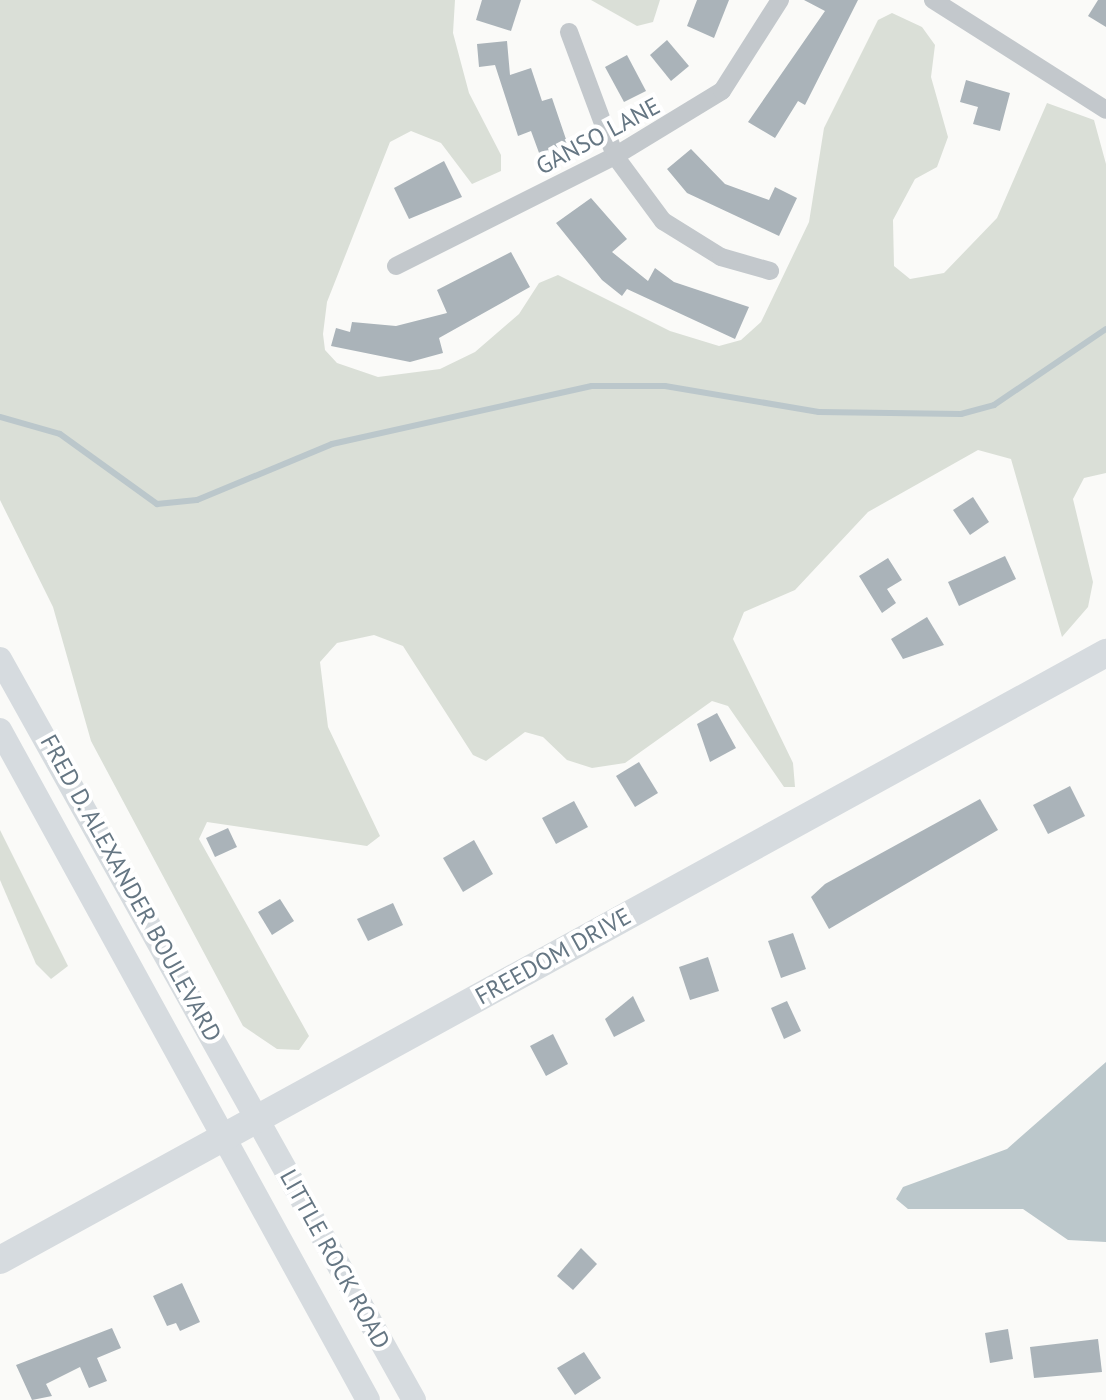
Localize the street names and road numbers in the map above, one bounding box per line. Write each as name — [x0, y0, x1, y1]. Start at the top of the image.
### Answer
street label: GANSO LANE — [531, 91, 665, 181]
street label: FRED D. ALEXANDER BOULEVARD — [34, 728, 228, 1048]
street label: FREEDOM DRIVE — [470, 901, 636, 1011]
street label: LITTLE ROCK ROAD — [274, 1164, 396, 1354]

